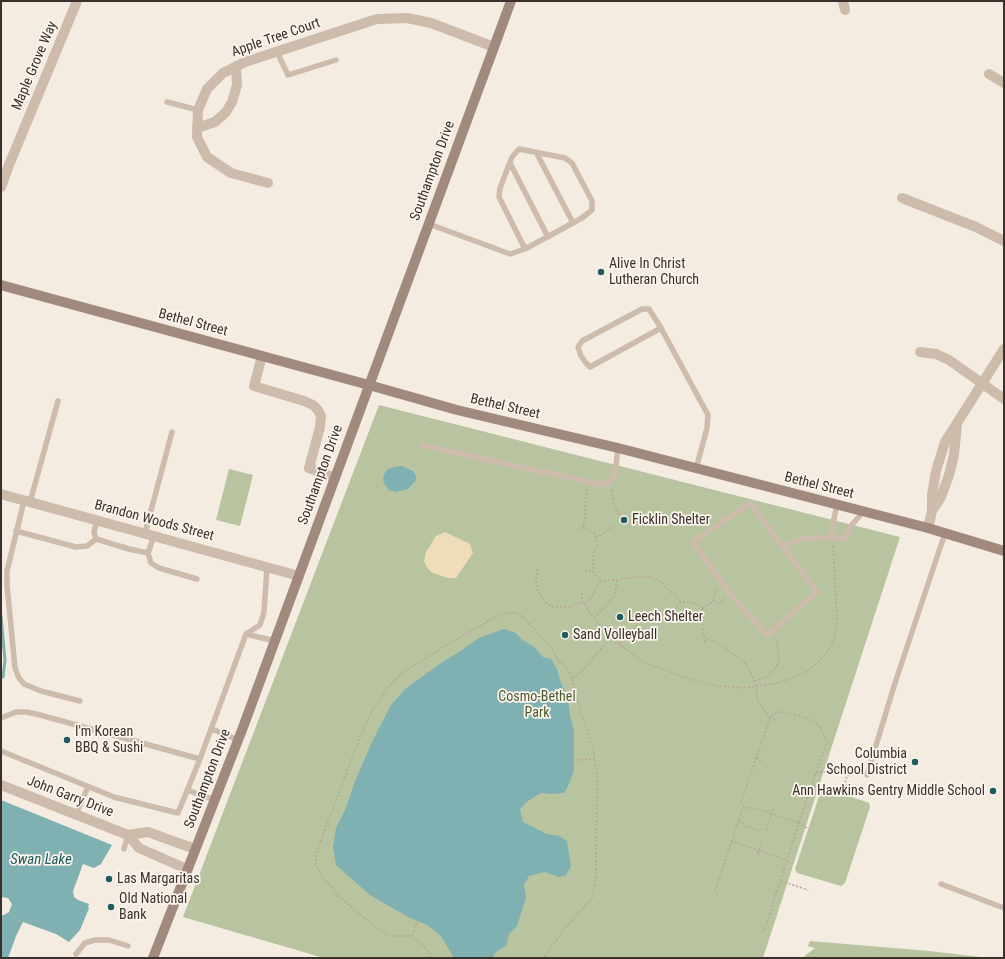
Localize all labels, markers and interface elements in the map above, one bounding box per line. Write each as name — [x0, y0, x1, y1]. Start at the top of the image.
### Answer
street label: Apple Tree Court — [229, 15, 323, 61]
street label: Maple Grove Way — [9, 19, 61, 113]
street label: Southampton Drive — [407, 119, 459, 223]
place label: Alive In Christ Lutheran Church — [609, 256, 699, 288]
marker: Alive In Christ Lutheran Church — [596, 267, 606, 277]
street label: Bethel Street — [157, 306, 229, 340]
street label: Bethel Street — [469, 391, 541, 423]
street label: Southampton Drive — [295, 423, 347, 527]
street label: Bethel Street — [783, 469, 855, 503]
street label: Brandon Woods Street — [92, 497, 216, 545]
place label: Ficklin Shelter — [632, 512, 710, 528]
marker: Ficklin Shelter — [619, 515, 629, 525]
place label: Leech Shelter — [628, 609, 703, 625]
marker: Leech Shelter — [615, 612, 625, 622]
place label: Sand Volleyball — [573, 627, 657, 643]
marker: Sand Volleyball — [560, 630, 570, 640]
park label: Cosmo-Bethel Park — [498, 689, 576, 722]
place label: I'm Korean BBQ & Sushi — [75, 724, 143, 756]
street label: Southampton Drive — [181, 727, 235, 831]
marker: I'm Korean BBQ & Sushi — [62, 735, 72, 745]
place label: Columbia School District — [826, 746, 907, 778]
marker: Columbia School District — [910, 757, 920, 767]
street label: John Garry Drive — [24, 773, 116, 821]
place label: Ann Hawkins Gentry Middle School — [792, 783, 985, 799]
marker: Ann Hawkins Gentry Middle School — [988, 786, 998, 796]
water label: Swan Lake — [10, 851, 72, 869]
place label: Las Margaritas — [117, 871, 200, 887]
marker: Las Margaritas — [104, 874, 114, 884]
place label: Old National Bank — [119, 891, 187, 924]
marker: Old National Bank — [106, 902, 116, 912]

